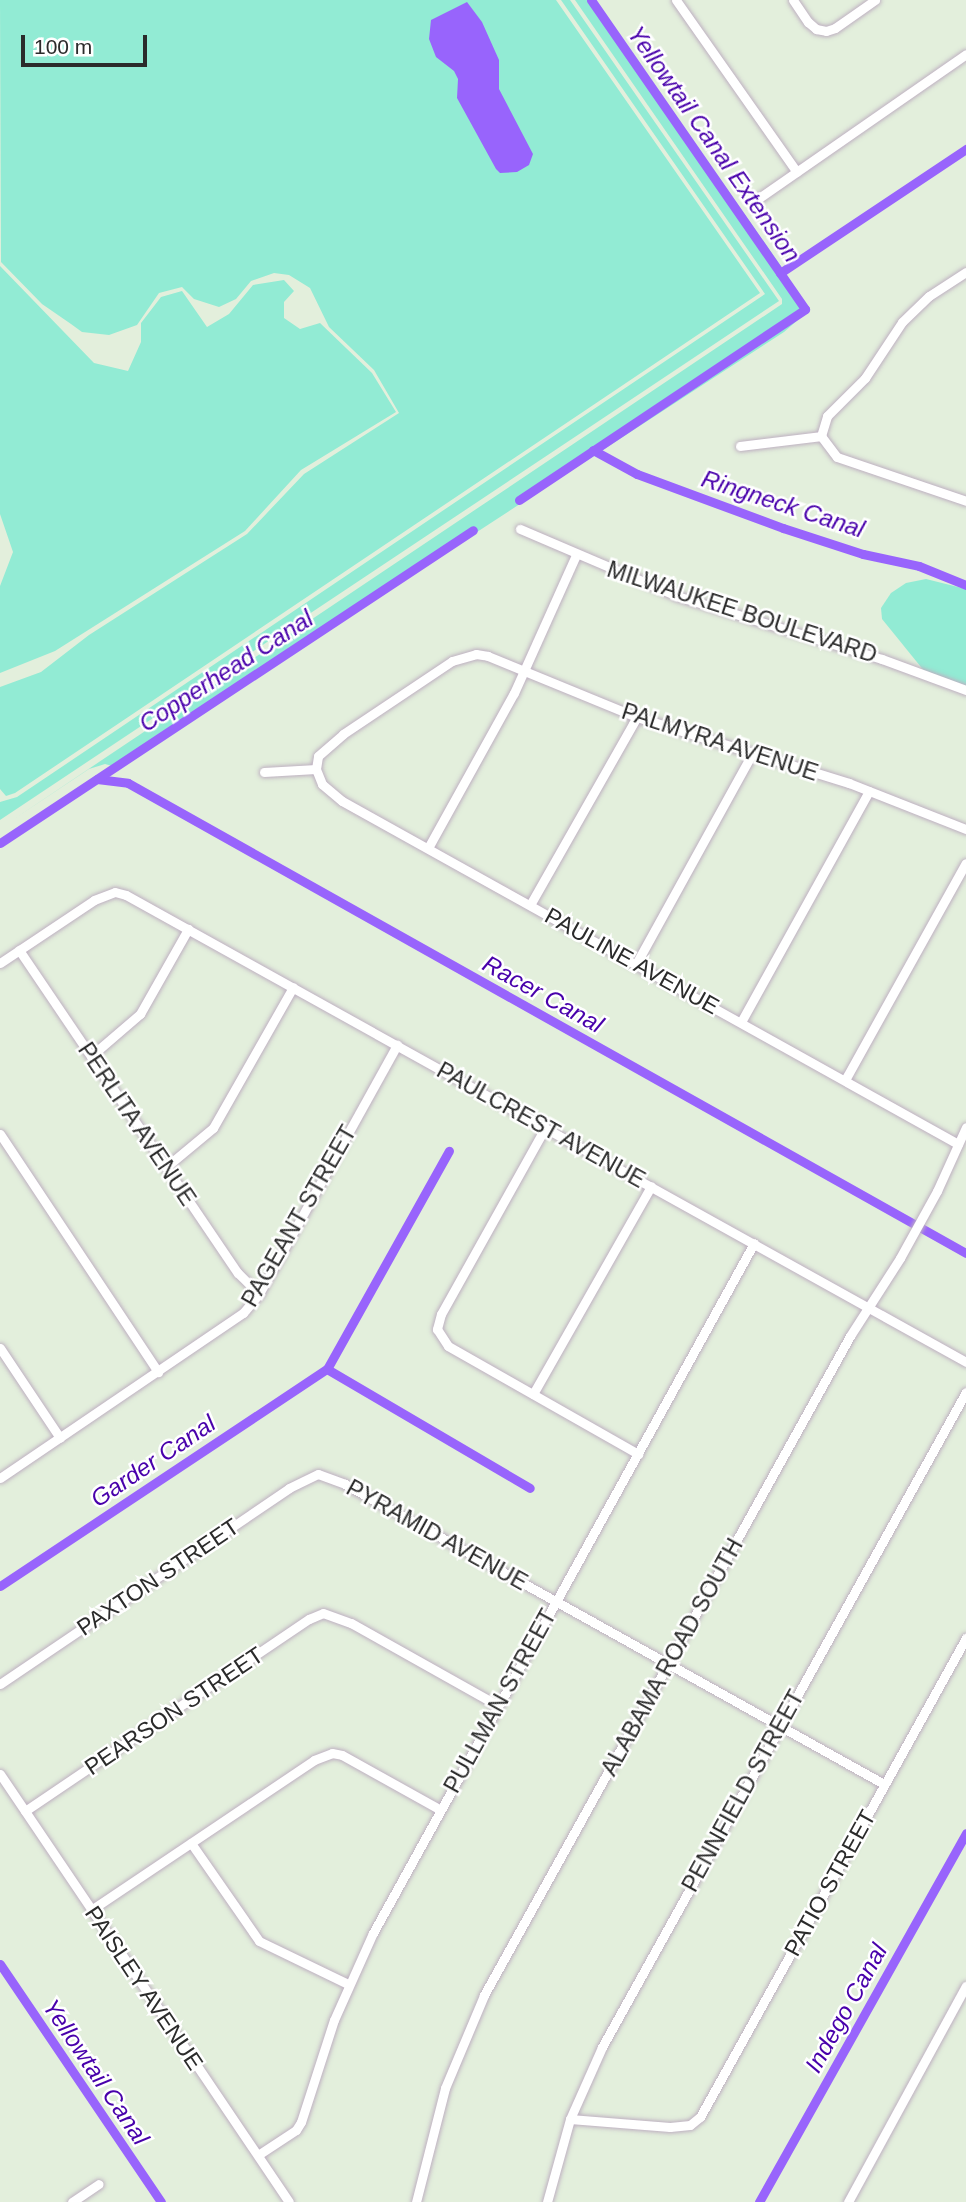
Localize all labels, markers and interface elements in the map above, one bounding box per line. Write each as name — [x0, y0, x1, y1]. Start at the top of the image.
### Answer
water label: Yellowtail Canal Extension — [621, 20, 807, 268]
scale bar — [24, 21, 150, 65]
text: 100 m — [34, 35, 92, 58]
water label: Ringneck Canal — [698, 464, 868, 544]
street label: MILWAUKEE BOULEVARD — [604, 555, 880, 669]
water label: Copperhead Canal — [134, 604, 318, 738]
street label: PALMYRA AVENUE — [617, 697, 823, 787]
street label: PAULINE AVENUE — [540, 901, 724, 1021]
water label: Racer Canal — [478, 949, 608, 1039]
street label: PERLITA AVENUE — [71, 1036, 203, 1212]
street label: PAULCREST AVENUE — [431, 1056, 651, 1194]
street label: PAGEANT STREET — [236, 1120, 362, 1312]
water label: Garder Canal — [85, 1409, 221, 1513]
street label: PYRAMID AVENUE — [341, 1473, 533, 1597]
street label: PAXTON STREET — [72, 1513, 244, 1641]
street label: ALABAMA ROAD SOUTH — [595, 1533, 749, 1781]
street label: PULLMAN STREET — [438, 1604, 562, 1798]
street label: PEARSON STREET — [79, 1641, 269, 1781]
street label: PENNFIELD STREET — [676, 1685, 810, 1897]
street label: PATIO STREET — [778, 1805, 882, 1961]
street label: PAISLEY AVENUE — [78, 1900, 210, 2076]
water label: Indego Canal — [799, 1939, 893, 2077]
water label: Yellowtail Canal — [37, 1994, 155, 2150]

